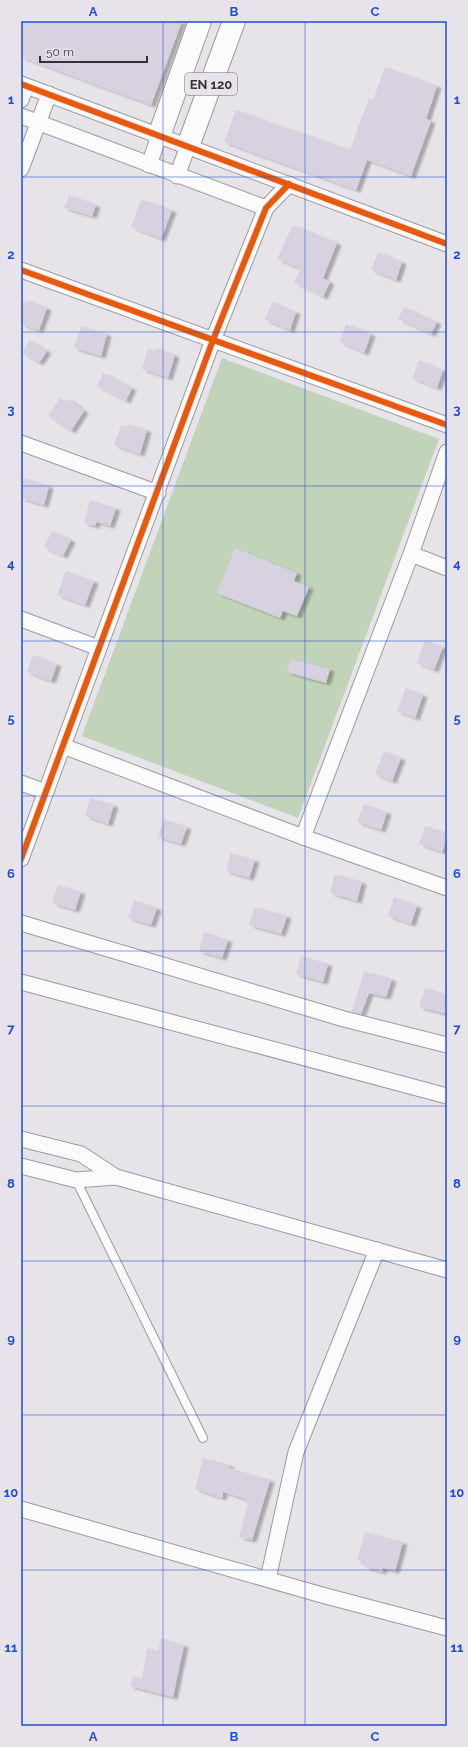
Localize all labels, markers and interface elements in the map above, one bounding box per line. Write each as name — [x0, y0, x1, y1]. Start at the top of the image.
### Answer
text: A — [89, 4, 98, 19]
text: B — [230, 4, 239, 19]
text: C — [371, 4, 380, 19]
scale bar — [40, 38, 147, 64]
text: 50 m — [46, 45, 74, 59]
road number: EN 120 — [185, 73, 237, 95]
text: 1 — [8, 92, 15, 107]
text: 1 — [454, 92, 461, 107]
text: 2 — [7, 247, 15, 262]
text: 2 — [453, 247, 461, 262]
text: 3 — [7, 402, 15, 417]
text: 3 — [453, 402, 461, 417]
text: 4 — [7, 556, 15, 571]
text: 4 — [453, 556, 461, 571]
text: 5 — [7, 711, 15, 726]
text: 5 — [453, 711, 461, 726]
text: 6 — [7, 866, 15, 881]
text: 6 — [453, 866, 461, 881]
text: 7 — [7, 1021, 15, 1036]
text: 7 — [453, 1021, 461, 1036]
text: 8 — [7, 1176, 15, 1191]
text: 8 — [453, 1176, 461, 1191]
text: 9 — [7, 1331, 15, 1346]
text: 9 — [453, 1331, 461, 1346]
text: 10 — [4, 1485, 18, 1500]
text: 10 — [450, 1485, 464, 1500]
text: 11 — [5, 1640, 18, 1655]
text: 11 — [451, 1640, 464, 1655]
text: A — [89, 1729, 98, 1744]
text: B — [230, 1729, 239, 1744]
text: C — [371, 1729, 380, 1744]

